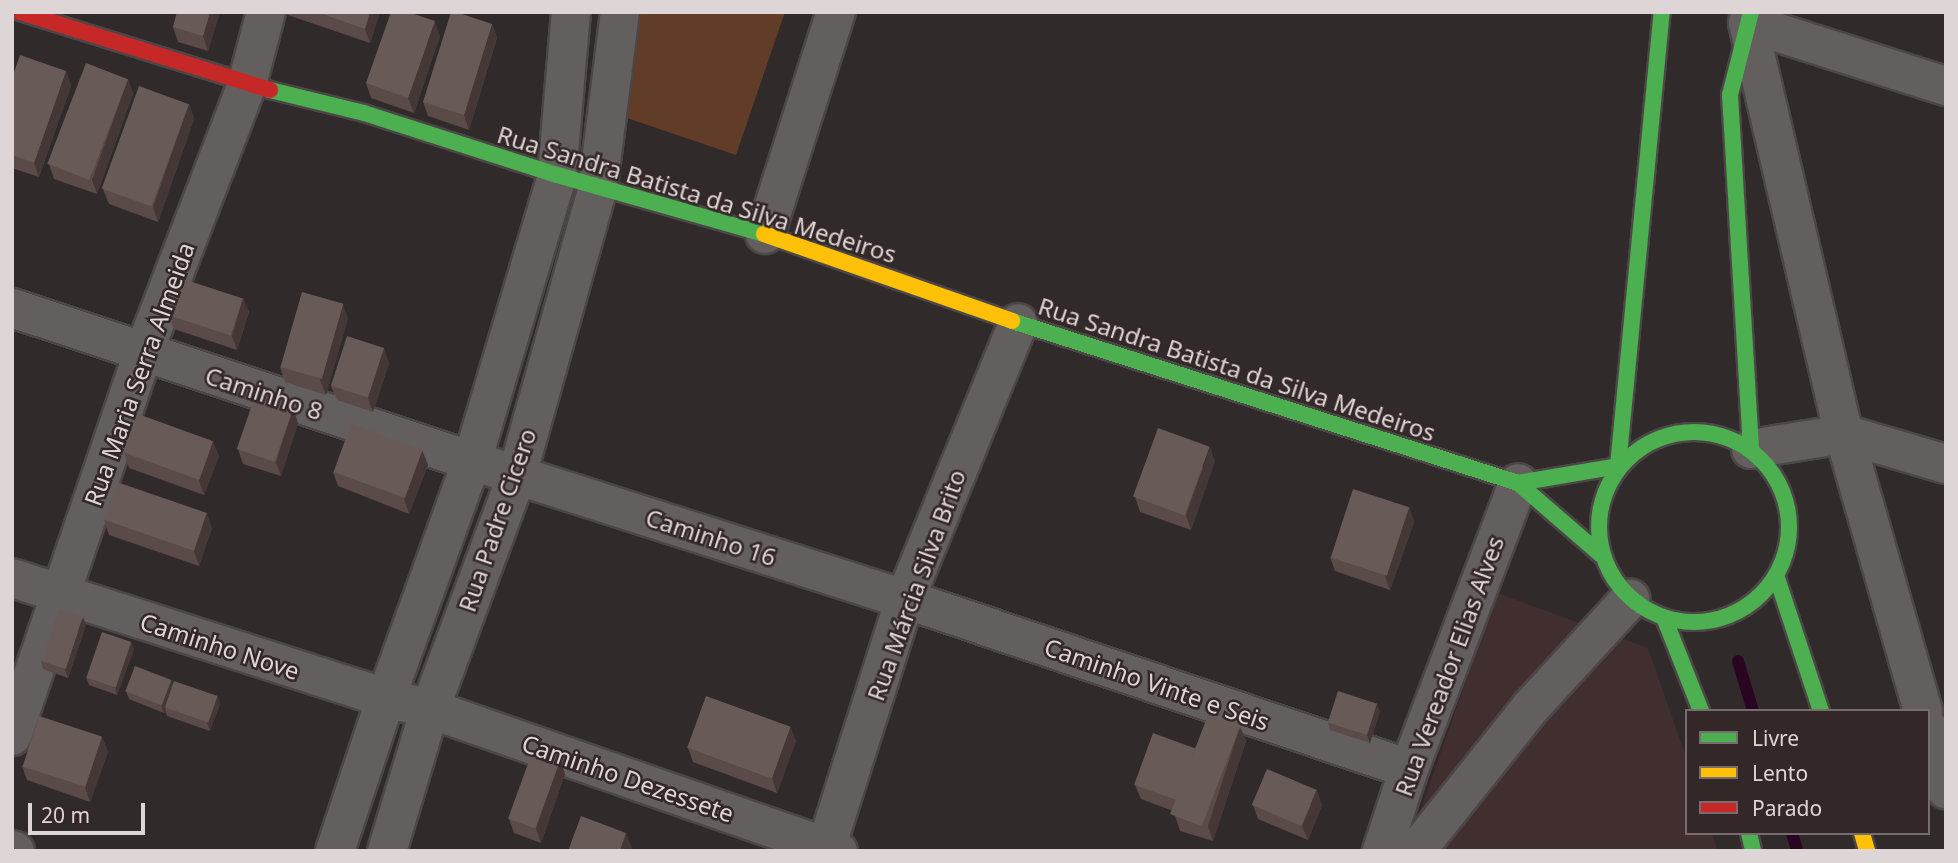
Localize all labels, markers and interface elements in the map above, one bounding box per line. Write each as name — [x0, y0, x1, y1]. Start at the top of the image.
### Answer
street label: Rua Sandra Batista da Silva Medeiros — [494, 119, 900, 269]
street label: Rua Maria Serra Almeida — [78, 238, 200, 510]
street label: Rua Sandra Batista da Silva Medeiros — [1035, 291, 1439, 447]
street label: Caminho 8 — [202, 361, 326, 425]
street label: Rua Padre Cicero — [452, 425, 542, 615]
street label: Rua Márcia Silva Brito — [861, 465, 971, 705]
street label: Caminho 16 — [642, 502, 780, 572]
street label: Rua Vereador Elias Alves — [1389, 532, 1509, 800]
street label: Caminho Nove — [137, 607, 303, 685]
street label: Caminho Vinte e Seis — [1041, 632, 1273, 736]
legend — [1685, 709, 1930, 835]
text: Livre — [1752, 724, 1799, 752]
street label: Caminho Dezessete — [518, 728, 738, 828]
text: Lento — [1752, 759, 1808, 787]
scale bar — [32, 790, 149, 834]
text: Parado — [1752, 794, 1822, 822]
text: 20 m — [41, 801, 90, 829]

